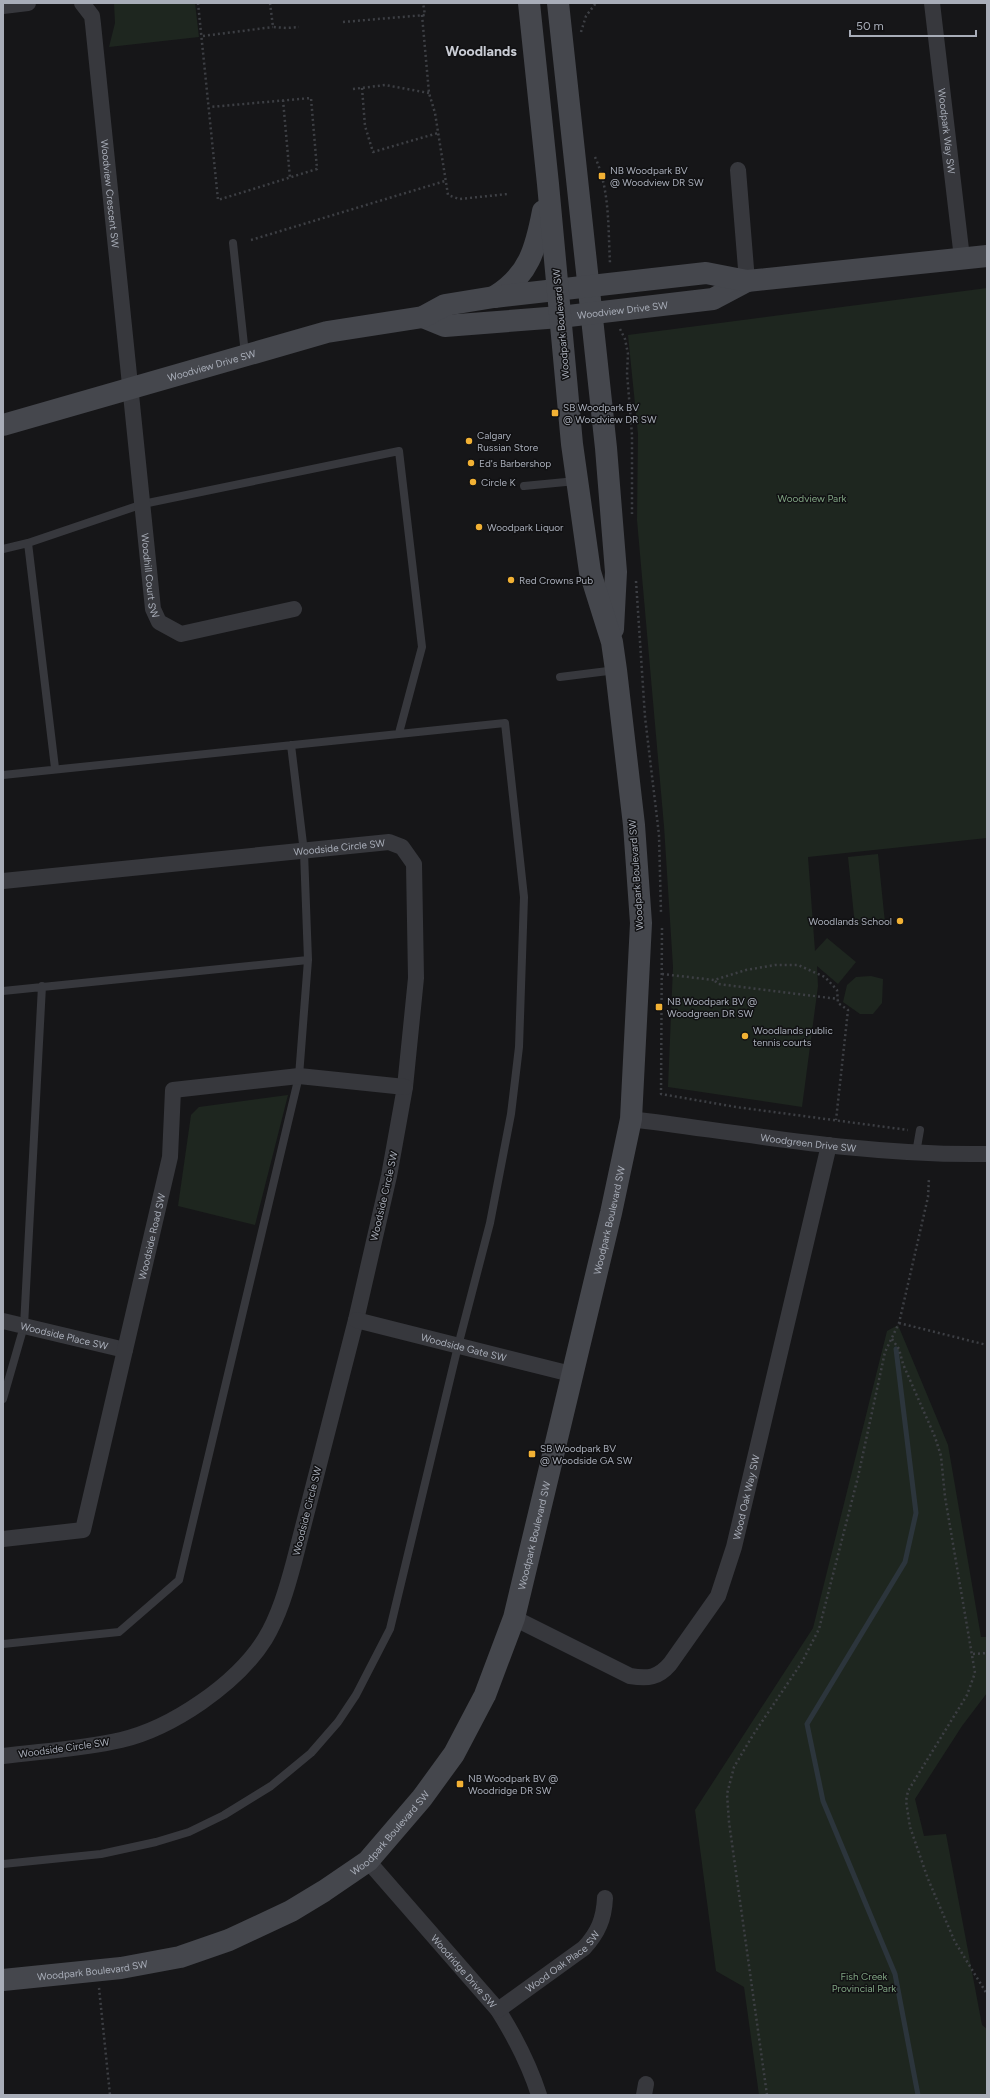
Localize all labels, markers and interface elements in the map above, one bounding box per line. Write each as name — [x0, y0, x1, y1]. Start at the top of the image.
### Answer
scale bar — [850, 12, 976, 38]
text: 50 m — [856, 19, 884, 33]
district label: Woodlands — [445, 43, 517, 60]
street label: Woodpark Way SW — [936, 88, 959, 175]
street label: Woodview Crescent SW — [98, 139, 122, 249]
place label: NB Woodpark BV @ Woodview DR SW — [610, 164, 704, 189]
marker: NB Woodpark BV @ Woodview DR SW — [597, 171, 607, 181]
street label: Woodpark Boulevard SW — [550, 268, 572, 380]
street label: Woodview Drive SW — [576, 298, 669, 321]
street label: Woodview Drive SW — [166, 346, 258, 384]
place label: SB Woodpark BV @ Woodview DR SW — [563, 401, 657, 426]
marker: SB Woodpark BV @ Woodview DR SW — [550, 408, 560, 418]
place label: Calgary Russian Store — [477, 429, 539, 454]
marker: Calgary Russian Store — [464, 436, 474, 446]
place label: Ed's Barbershop — [479, 457, 551, 470]
marker: Ed's Barbershop — [466, 458, 476, 468]
place label: Circle K — [481, 476, 516, 489]
marker: Circle K — [468, 477, 478, 487]
park label: Woodview Park — [778, 492, 847, 505]
place label: Woodpark Liquor — [487, 521, 564, 534]
marker: Woodpark Liquor — [474, 522, 484, 532]
street label: Woodhill Court SW — [139, 532, 163, 620]
place label: Red Crowns Pub — [519, 574, 593, 587]
marker: Red Crowns Pub — [506, 575, 516, 585]
street label: Woodpark Boulevard SW — [626, 819, 646, 931]
street label: Woodside Circle SW — [293, 836, 386, 858]
place label: Woodlands School — [809, 915, 892, 928]
marker: Woodlands School — [895, 916, 905, 926]
place label: NB Woodpark BV @ Woodgreen DR SW — [667, 995, 757, 1020]
marker: NB Woodpark BV @ Woodgreen DR SW — [654, 1002, 664, 1012]
place label: Woodlands public tennis courts — [753, 1024, 833, 1049]
marker: Woodlands public tennis courts — [740, 1031, 750, 1041]
street label: Woodgreen Drive SW — [760, 1130, 857, 1155]
street label: Woodside Circle SW — [367, 1150, 401, 1242]
street label: Woodpark Boulevard SW — [590, 1164, 627, 1276]
street label: Woodside Road SW — [135, 1191, 168, 1281]
street label: Woodside Place SW — [19, 1319, 110, 1352]
street label: Woodside Gate SW — [420, 1330, 508, 1364]
place label: SB Woodpark BV @ Woodside GA SW — [540, 1442, 633, 1467]
marker: SB Woodpark BV @ Woodside GA SW — [527, 1449, 537, 1459]
street label: Wood Oak Way SW — [729, 1453, 762, 1541]
street label: Woodside Circle SW — [290, 1465, 324, 1557]
street label: Woodpark Boulevard SW — [515, 1479, 553, 1591]
street label: Woodside Circle SW — [18, 1735, 111, 1761]
place label: NB Woodpark BV @ Woodridge DR SW — [468, 1772, 558, 1797]
marker: NB Woodpark BV @ Woodridge DR SW — [455, 1779, 465, 1789]
street label: Woodpark Boulevard SW — [347, 1788, 432, 1878]
street label: Wood Oak Place SW — [523, 1928, 602, 1995]
street label: Woodridge Drive SW — [428, 1932, 500, 2011]
street label: Woodpark Boulevard SW — [37, 1957, 149, 1983]
park label: Fish Creek Provincial Park — [832, 1970, 896, 1995]

